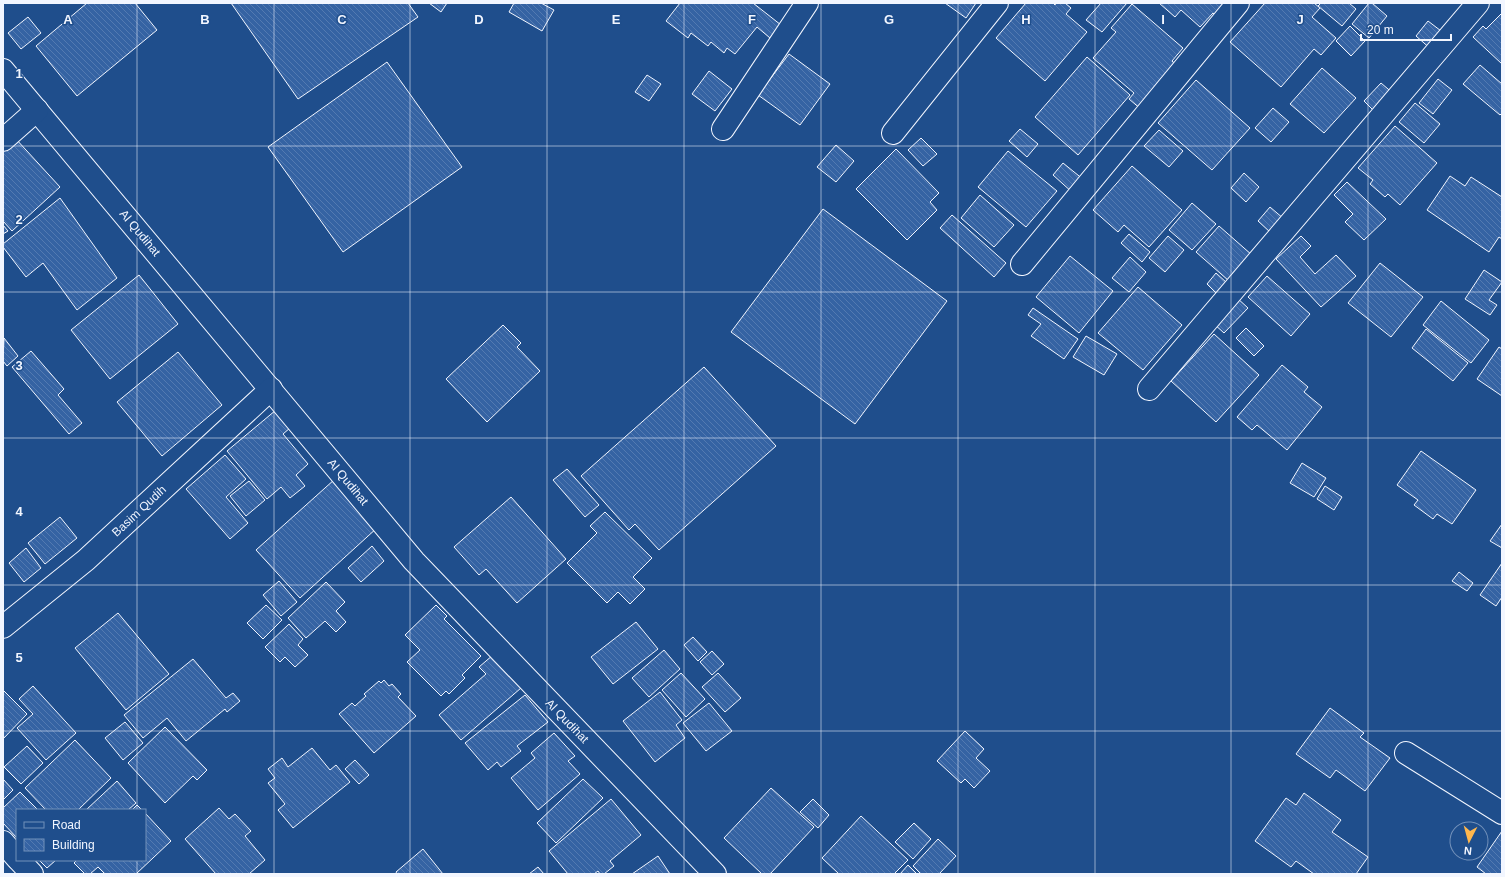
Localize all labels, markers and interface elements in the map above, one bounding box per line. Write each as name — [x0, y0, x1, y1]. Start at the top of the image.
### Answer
text: A — [63, 12, 73, 27]
text: B — [200, 12, 210, 27]
text: C — [337, 12, 347, 27]
text: D — [474, 12, 484, 27]
text: E — [612, 12, 621, 27]
text: F — [748, 12, 756, 27]
text: G — [884, 12, 894, 27]
text: H — [1021, 12, 1031, 27]
text: I — [1161, 12, 1165, 27]
text: J — [1296, 12, 1304, 27]
scale bar — [1361, 16, 1451, 42]
text: 20 m — [1367, 23, 1394, 37]
text: 1 — [15, 66, 23, 81]
street label: Al Qudihat — [117, 207, 164, 259]
text: 2 — [15, 212, 23, 227]
text: 3 — [15, 358, 23, 373]
street label: Al Qudihat — [325, 456, 372, 508]
street label: Basim Qudih — [109, 482, 169, 540]
text: 4 — [15, 504, 23, 519]
text: 5 — [15, 650, 23, 665]
street label: Al Qudihat — [542, 696, 592, 746]
legend — [16, 809, 146, 861]
text: Road — [52, 818, 81, 832]
north arrow — [1449, 821, 1489, 861]
text: Building — [52, 838, 95, 852]
text: N — [1463, 845, 1473, 857]

